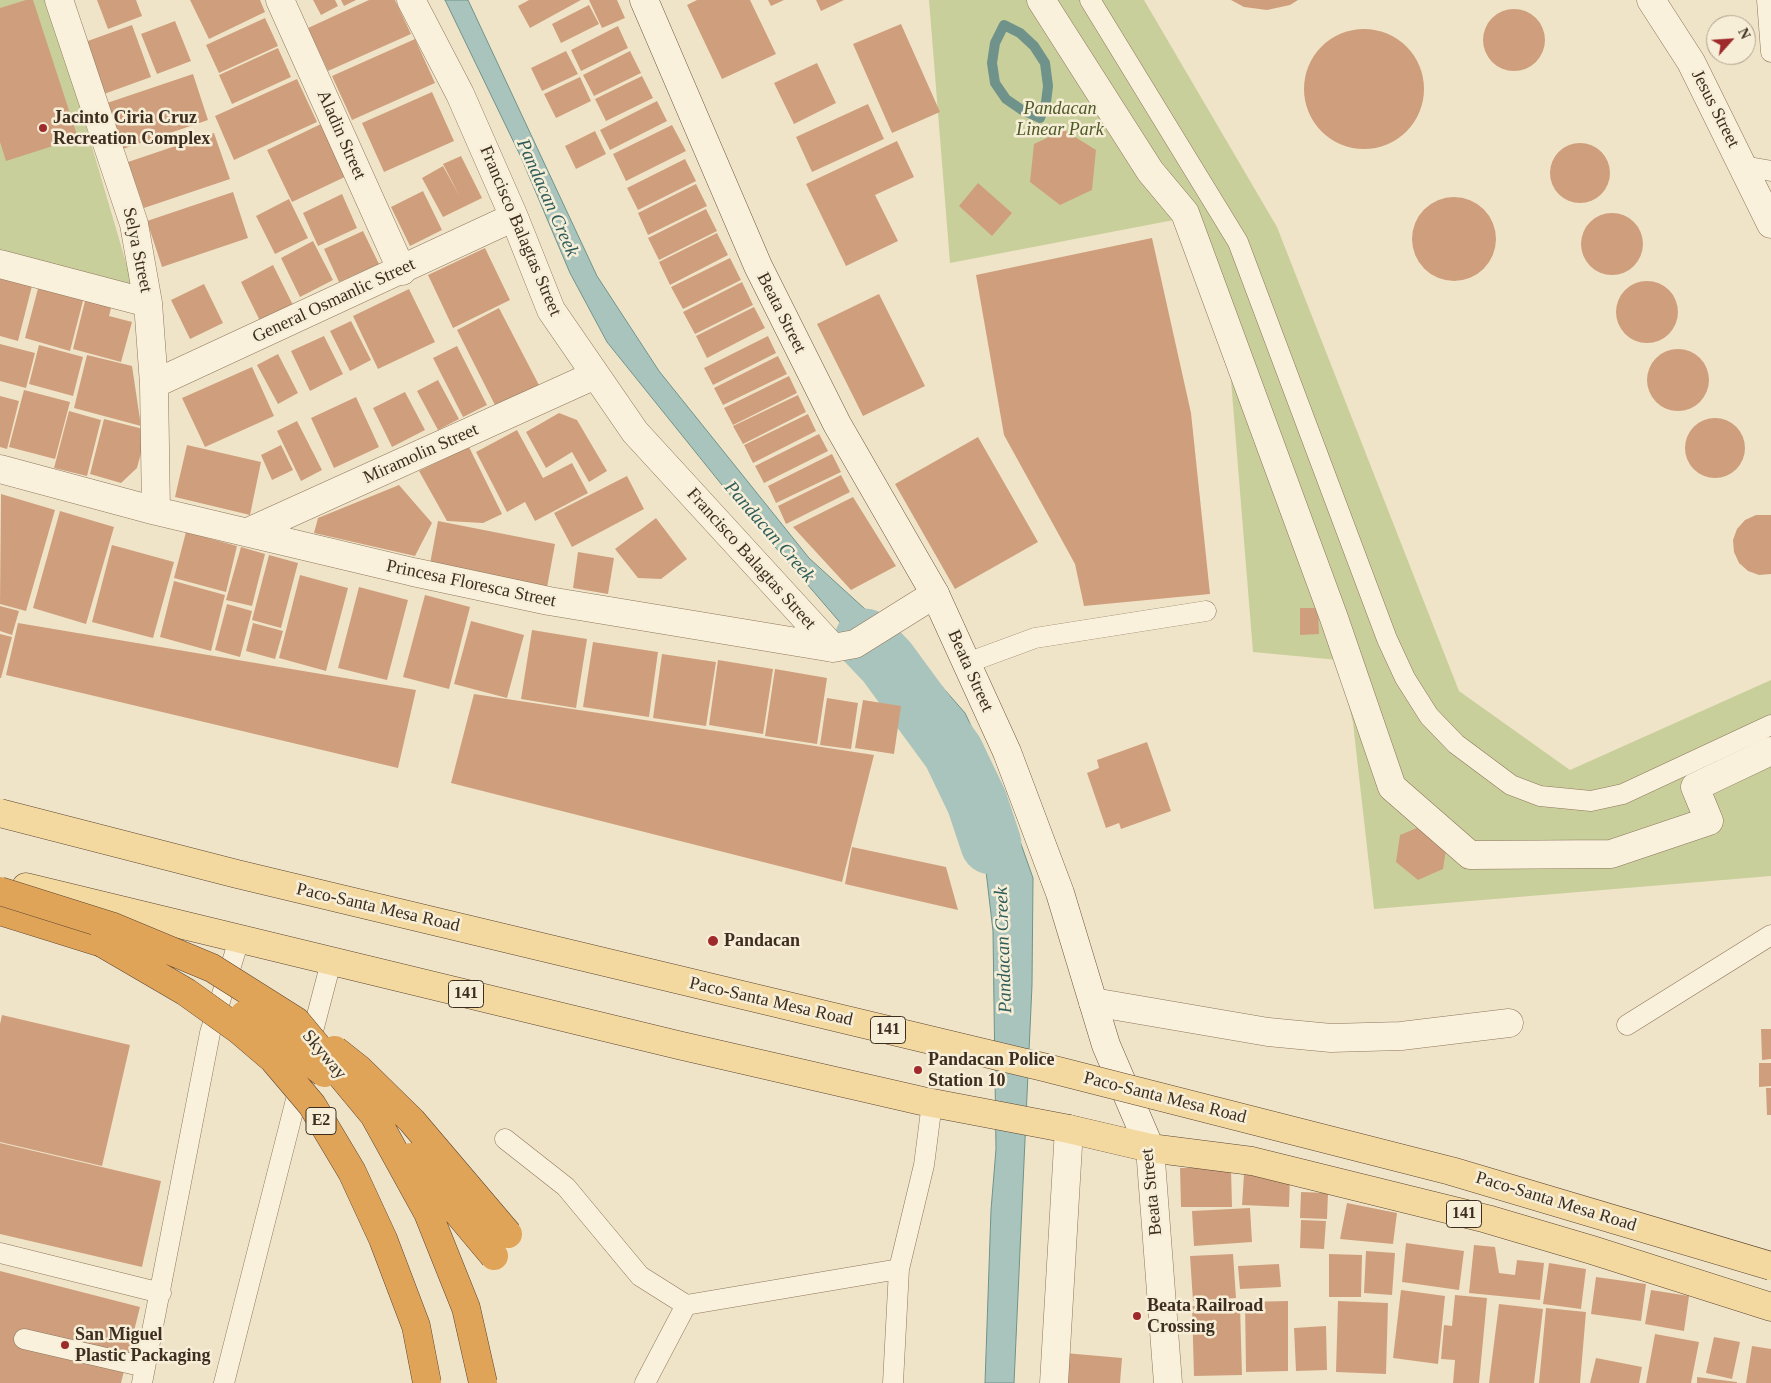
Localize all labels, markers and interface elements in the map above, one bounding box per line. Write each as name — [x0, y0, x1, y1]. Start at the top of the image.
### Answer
north arrow — [1706, 15, 1756, 65]
text: N — [1735, 26, 1753, 41]
street label: Jesus Street — [1686, 66, 1744, 152]
street label: Aladin Street — [312, 87, 370, 183]
park label: Pandacan Linear Park — [1016, 98, 1104, 140]
place label: Jacinto Ciria Cruz Recreation Complex — [53, 107, 210, 150]
marker: Jacinto Ciria Cruz Recreation Complex — [37, 122, 49, 134]
water label: Pandacan Creek — [511, 136, 583, 260]
street label: Francisco Balagtas Street — [474, 143, 566, 319]
street label: Selya Street — [117, 205, 157, 295]
street label: General Osmanlic Street — [249, 254, 419, 348]
street label: Beata Street — [752, 269, 810, 357]
street label: Miramolin Street — [360, 419, 482, 489]
water label: Pandacan Creek — [719, 477, 819, 587]
street label: Francisco Balagtas Street — [682, 484, 820, 634]
street label: Princesa Floresca Street — [384, 555, 558, 613]
street label: Beata Street — [942, 627, 998, 715]
street label: Paco-Santa Mesa Road — [294, 879, 462, 937]
water label: Pandacan Creek — [990, 886, 1018, 1014]
place label: Pandacan — [724, 930, 800, 952]
marker: Pandacan — [706, 934, 720, 948]
street label: Paco-Santa Mesa Road — [687, 973, 855, 1031]
road number: 141 — [448, 981, 484, 1008]
road number: 141 — [870, 1016, 906, 1044]
street label: Skyway — [297, 1026, 351, 1084]
place label: Pandacan Police Station 10 — [928, 1049, 1054, 1092]
marker: Pandacan Police Station 10 — [912, 1064, 924, 1076]
street label: Paco-Santa Mesa Road — [1081, 1067, 1249, 1129]
road number: E2 — [306, 1108, 336, 1134]
street label: Beata Street — [1137, 1147, 1167, 1237]
street label: Paco-Santa Mesa Road — [1473, 1167, 1639, 1237]
road number: 141 — [1446, 1200, 1482, 1228]
place label: Beata Railroad Crossing — [1147, 1295, 1263, 1338]
marker: Beata Railroad Crossing — [1131, 1310, 1143, 1322]
place label: San Miguel Plastic Packaging — [75, 1324, 210, 1366]
marker: San Miguel Plastic Packaging — [59, 1339, 71, 1351]

